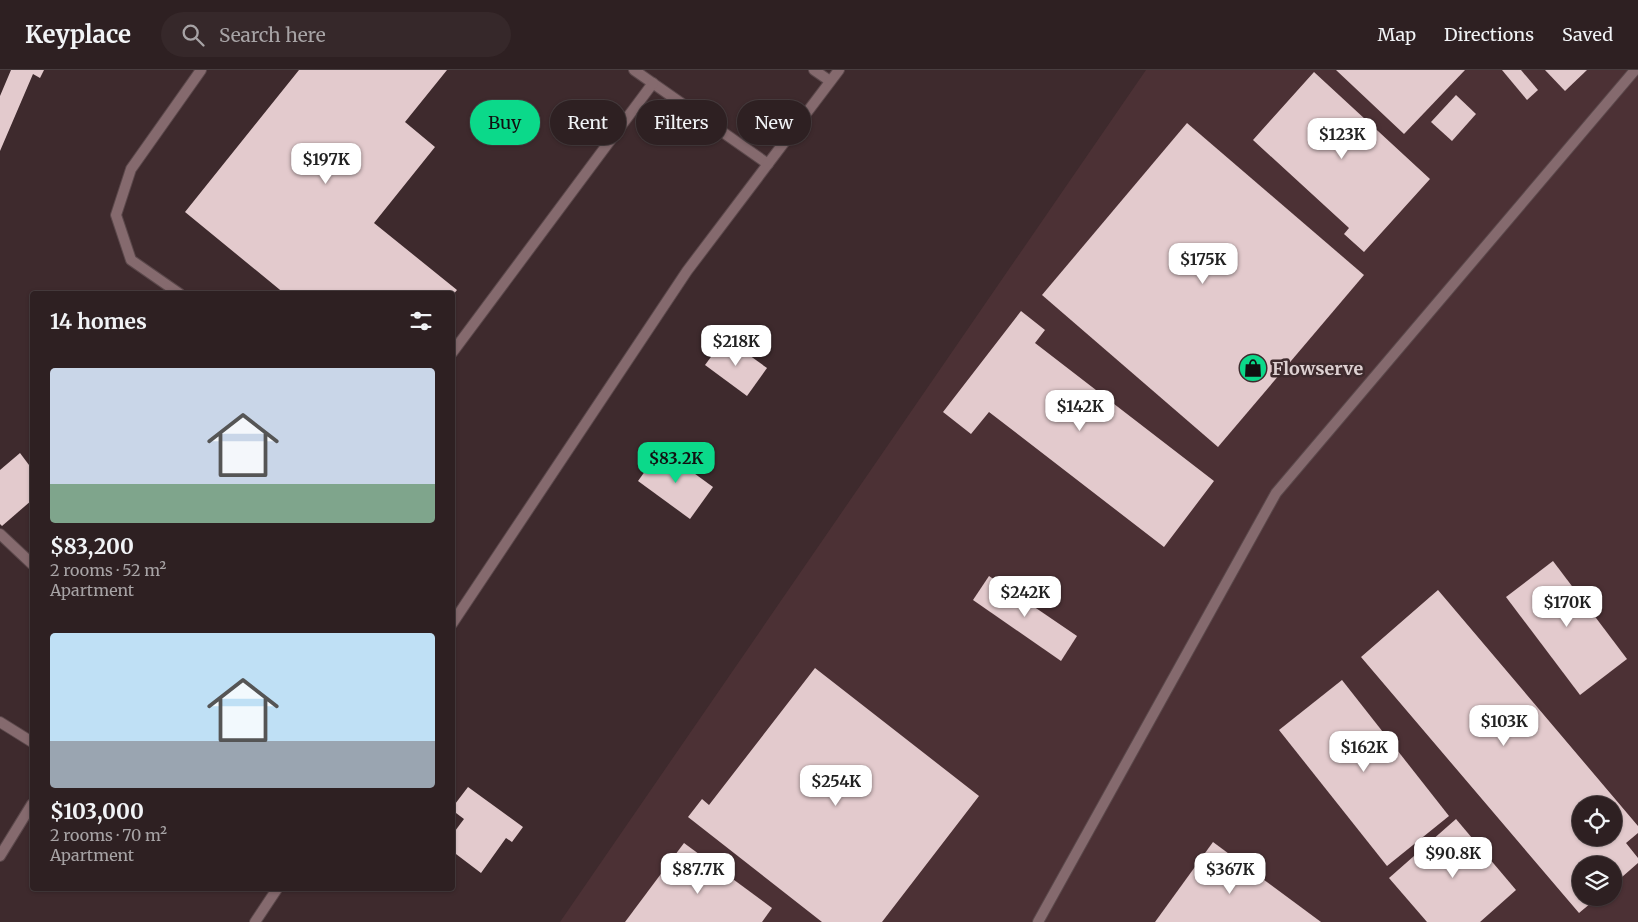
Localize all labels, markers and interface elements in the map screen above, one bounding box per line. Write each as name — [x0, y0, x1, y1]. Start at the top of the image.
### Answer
search box — [161, 12, 511, 57]
text: Keyplace — [25, 19, 131, 50]
icon: search — [179, 21, 207, 49]
text: Search here — [219, 23, 326, 47]
text: Map — [1378, 23, 1416, 46]
text: Directions — [1444, 23, 1534, 46]
text: Saved — [1562, 23, 1613, 46]
chip: Buy — [470, 100, 540, 145]
chip: Rent — [550, 100, 626, 145]
chip: Filters — [636, 100, 727, 145]
chip: New — [737, 100, 811, 145]
pin: $123K — [1307, 118, 1377, 160]
text: $123K — [1319, 124, 1365, 144]
pin: $197K — [291, 142, 361, 185]
text: $197K — [302, 149, 350, 169]
pin: $175K — [1168, 242, 1238, 285]
text: $175K — [1180, 249, 1226, 269]
icon: filters — [407, 307, 435, 335]
text: 14 homes — [50, 308, 147, 335]
pin: $218K — [701, 324, 771, 367]
text: $218K — [712, 331, 760, 351]
shop icon: Flowserve — [1238, 353, 1268, 383]
place label: Flowserve — [1272, 357, 1363, 380]
pin: $142K — [1045, 390, 1115, 432]
text: $142K — [1056, 396, 1104, 416]
icon: home — [198, 400, 288, 490]
pin: $83.2K — [635, 442, 717, 484]
text: $83.2K — [649, 448, 703, 468]
text: $83,200 — [50, 533, 134, 560]
text: 2 rooms · 52 m² — [50, 560, 166, 580]
pin: $242K — [990, 576, 1060, 618]
text: Apartment — [50, 580, 134, 600]
text: $242K — [1000, 582, 1050, 602]
pin: $170K — [1532, 586, 1602, 628]
text: $170K — [1543, 592, 1591, 612]
icon: home — [198, 665, 288, 755]
pin: $103K — [1469, 704, 1539, 747]
text: $103K — [1480, 711, 1528, 731]
pin: $162K — [1329, 730, 1399, 773]
text: $162K — [1340, 737, 1388, 757]
pin: $254K — [801, 764, 871, 807]
text: $254K — [811, 771, 861, 791]
map controls — [1572, 796, 1622, 906]
button: locate — [1572, 796, 1622, 846]
text: $103,000 — [50, 798, 144, 825]
text: 2 rooms · 70 m² — [50, 825, 167, 845]
pin: $90.8K — [1412, 836, 1494, 879]
text: $90.8K — [1425, 843, 1481, 863]
text: Apartment — [50, 845, 134, 865]
pin: $87.7K — [657, 852, 739, 895]
pin: $367K — [1195, 852, 1265, 895]
button: layers — [1572, 856, 1622, 906]
text: $87.7K — [672, 859, 724, 879]
text: $367K — [1206, 859, 1255, 879]

